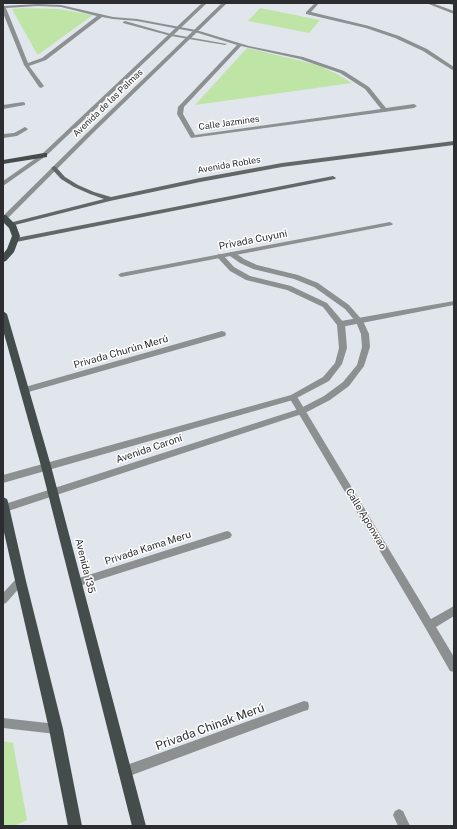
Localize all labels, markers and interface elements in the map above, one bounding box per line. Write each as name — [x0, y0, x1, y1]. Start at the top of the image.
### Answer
street label: Avenida de las Palmas — [71, 67, 145, 139]
street label: Calle Jazmines — [198, 113, 260, 133]
street label: Avenida Robles — [197, 154, 261, 176]
street label: Privada Cuyuni — [218, 227, 288, 253]
street label: Privada Churún Merú — [72, 333, 170, 371]
street label: Avenida Caroní — [114, 432, 184, 466]
street label: Calle Aponwao — [343, 486, 389, 552]
street label: Privada Kama Meru — [103, 528, 193, 568]
street label: Avenida 135 — [72, 537, 98, 595]
street label: Privada Chinak Merú — [154, 701, 266, 753]

